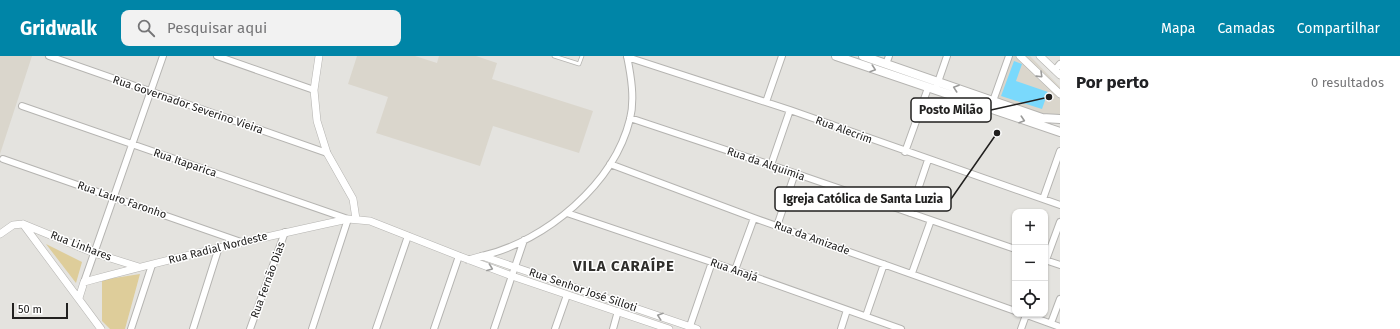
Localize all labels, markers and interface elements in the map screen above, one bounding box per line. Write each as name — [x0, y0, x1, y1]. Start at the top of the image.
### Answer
search box — [121, 10, 401, 46]
text: Gridwalk — [20, 17, 97, 40]
icon: search — [135, 17, 157, 39]
text: Pesquisar aqui — [167, 19, 267, 37]
text: Mapa — [1161, 20, 1195, 37]
text: Camadas — [1217, 20, 1275, 37]
text: Compartilhar — [1297, 20, 1380, 37]
one-way arrow — [869, 64, 876, 72]
one-way arrow — [1035, 70, 1043, 78]
text: Por perto — [1076, 72, 1149, 93]
street label: Rua Governador Severino Vieira — [111, 73, 265, 137]
text: 0 resultados — [1311, 75, 1384, 90]
one-way arrow — [953, 84, 960, 93]
callout: Posto Milão — [911, 98, 991, 122]
text: Posto Milão — [919, 103, 983, 117]
street label: Rua Alecrim — [814, 114, 874, 146]
one-way arrow — [1019, 115, 1026, 124]
street label: Rua da Alquimia — [725, 145, 807, 183]
street label: Rua Itaparica — [152, 146, 218, 180]
street label: Rua Lauro Faronho — [76, 179, 168, 221]
callout: Igreja Católica de Santa Luzia — [775, 187, 951, 211]
text: Igreja Católica de Santa Luzia — [783, 192, 943, 206]
map controls — [1012, 209, 1048, 317]
button: + — [1012, 209, 1048, 245]
street label: Rua da Amizade — [772, 218, 852, 258]
street label: Rua Linhares — [49, 228, 113, 264]
street label: Rua Radial Nordeste — [167, 229, 269, 267]
street label: Rua Fernão Dias — [248, 240, 288, 320]
button: − — [1012, 245, 1048, 281]
street label: Rua Anajá — [708, 256, 760, 284]
district label: VILA CARAÍPE — [572, 257, 675, 275]
one-way arrow — [486, 263, 493, 271]
street label: Rua Senhor José Silloti — [527, 265, 639, 315]
button: locate — [1012, 281, 1048, 317]
scale bar — [12, 301, 68, 320]
text: 50 m — [18, 303, 42, 316]
one-way arrow — [657, 313, 664, 321]

